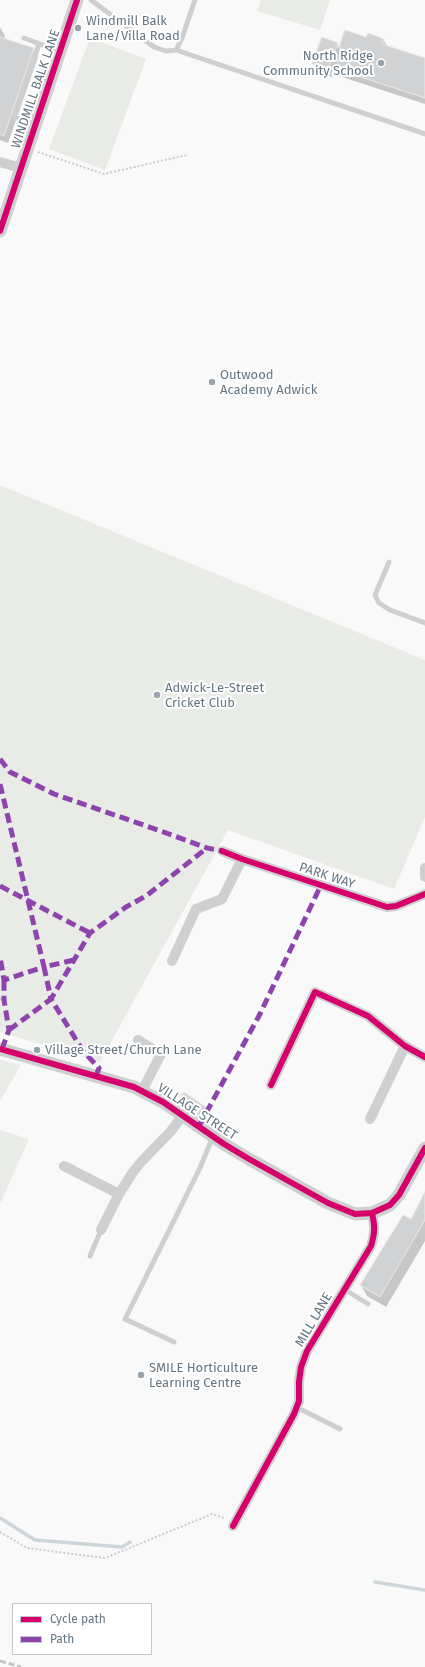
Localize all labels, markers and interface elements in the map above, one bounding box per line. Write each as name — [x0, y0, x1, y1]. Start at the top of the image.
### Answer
place label: Windmill Balk Lane/Villa Road — [86, 13, 180, 44]
marker: Windmill Balk Lane/Villa Road — [73, 23, 83, 33]
street label: WINDMILL BALK LANE — [8, 28, 64, 150]
place label: North Ridge Community School — [263, 48, 373, 79]
marker: North Ridge Community School — [376, 58, 386, 68]
place label: Outwood Academy Adwick — [220, 367, 317, 398]
marker: Outwood Academy Adwick — [207, 377, 217, 387]
place label: Adwick-Le-Street Cricket Club — [165, 680, 264, 711]
marker: Adwick-Le-Street Cricket Club — [152, 690, 162, 700]
street label: PARK WAY — [297, 860, 357, 892]
place label: Village Street/Church Lane — [45, 1042, 202, 1058]
marker: Village Street/Church Lane — [32, 1045, 42, 1055]
street label: VILLAGE STREET — [154, 1080, 240, 1144]
street label: MILL LANE — [292, 1290, 336, 1350]
place label: SMILE Horticulture Learning Centre — [149, 1360, 258, 1391]
marker: SMILE Horticulture Learning Centre — [136, 1370, 146, 1380]
legend — [12, 1603, 152, 1655]
text: Cycle path — [50, 1612, 106, 1626]
text: Path — [50, 1632, 74, 1646]

